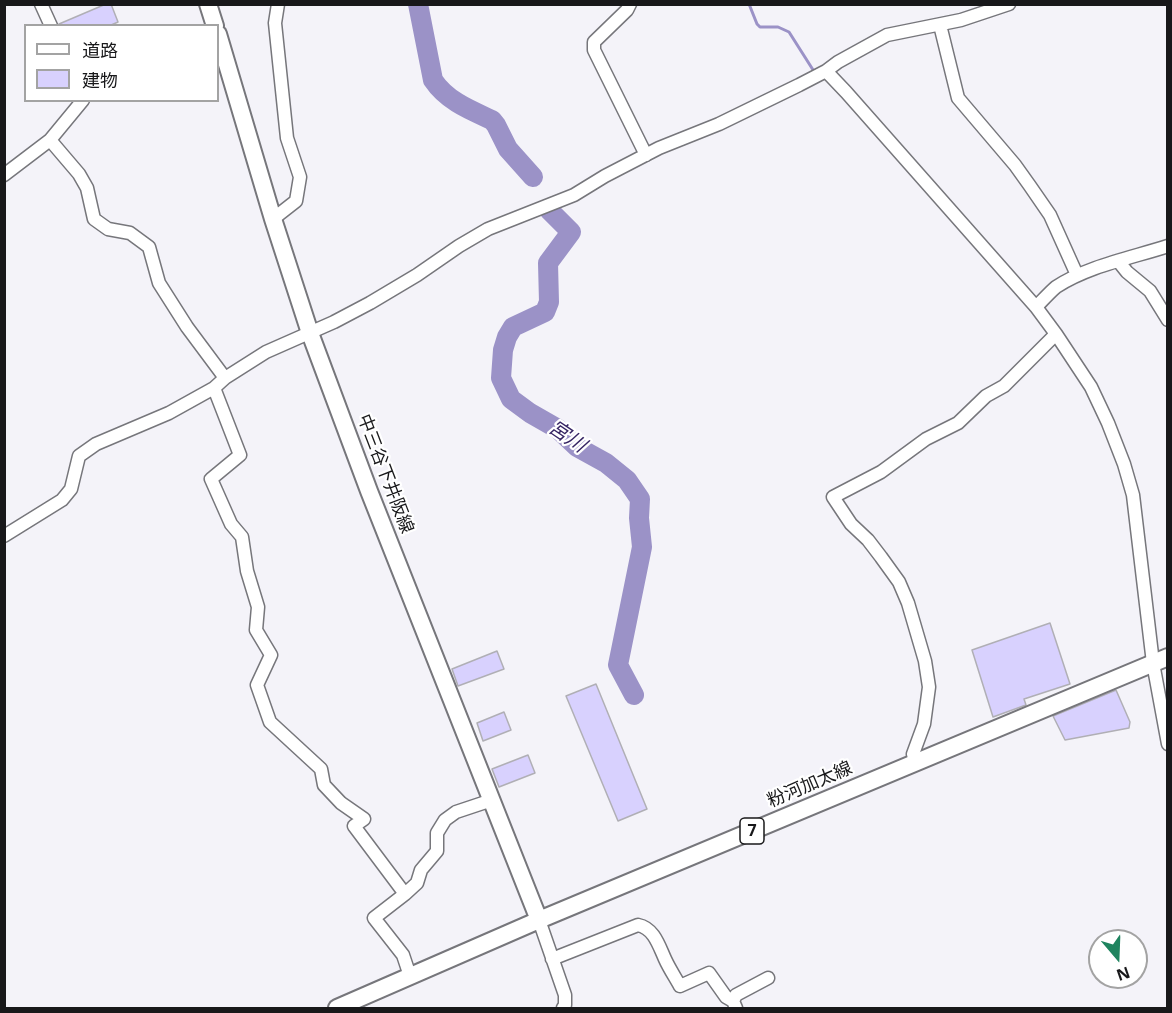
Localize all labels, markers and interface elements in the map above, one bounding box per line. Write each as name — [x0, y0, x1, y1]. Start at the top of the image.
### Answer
legend — [24, 24, 219, 102]
text: 道路 — [82, 38, 118, 62]
text: 建物 — [82, 68, 118, 92]
street label: 中三谷下井阪線 — [352, 411, 418, 537]
water label: 宮川 — [544, 416, 590, 458]
street label: 粉河加太線 — [764, 757, 856, 813]
road number: 7 — [740, 818, 764, 844]
north arrow — [1088, 929, 1148, 989]
text: N — [1113, 962, 1133, 987]

